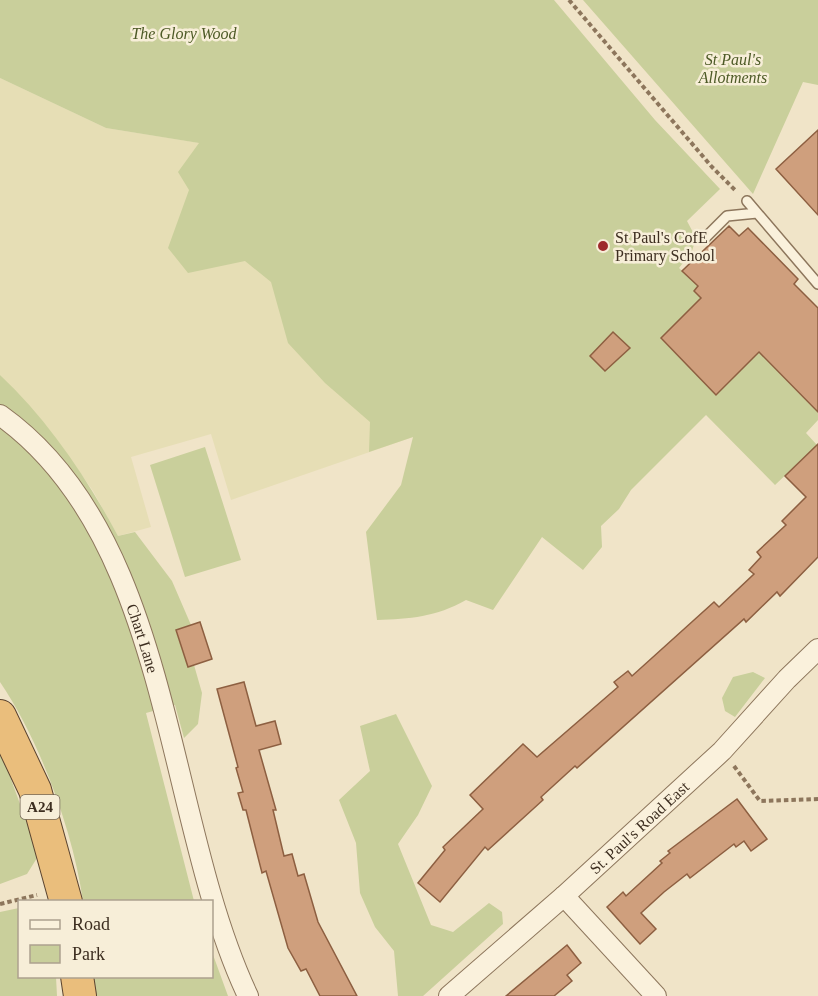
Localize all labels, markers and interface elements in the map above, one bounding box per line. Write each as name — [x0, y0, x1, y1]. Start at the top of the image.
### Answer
park label: The Glory Wood — [131, 25, 238, 43]
park label: St Paul's Allotments — [698, 51, 767, 86]
place label: St Paul's CofE Primary School — [615, 229, 716, 265]
marker: St Paul's CofE Primary School — [596, 239, 610, 253]
street label: Chart Lane — [124, 601, 162, 675]
street label: St. Paul's Road East — [586, 777, 692, 877]
road number: A24 — [20, 795, 60, 819]
legend — [18, 900, 213, 978]
text: Road — [72, 914, 110, 934]
text: Park — [72, 944, 105, 964]

